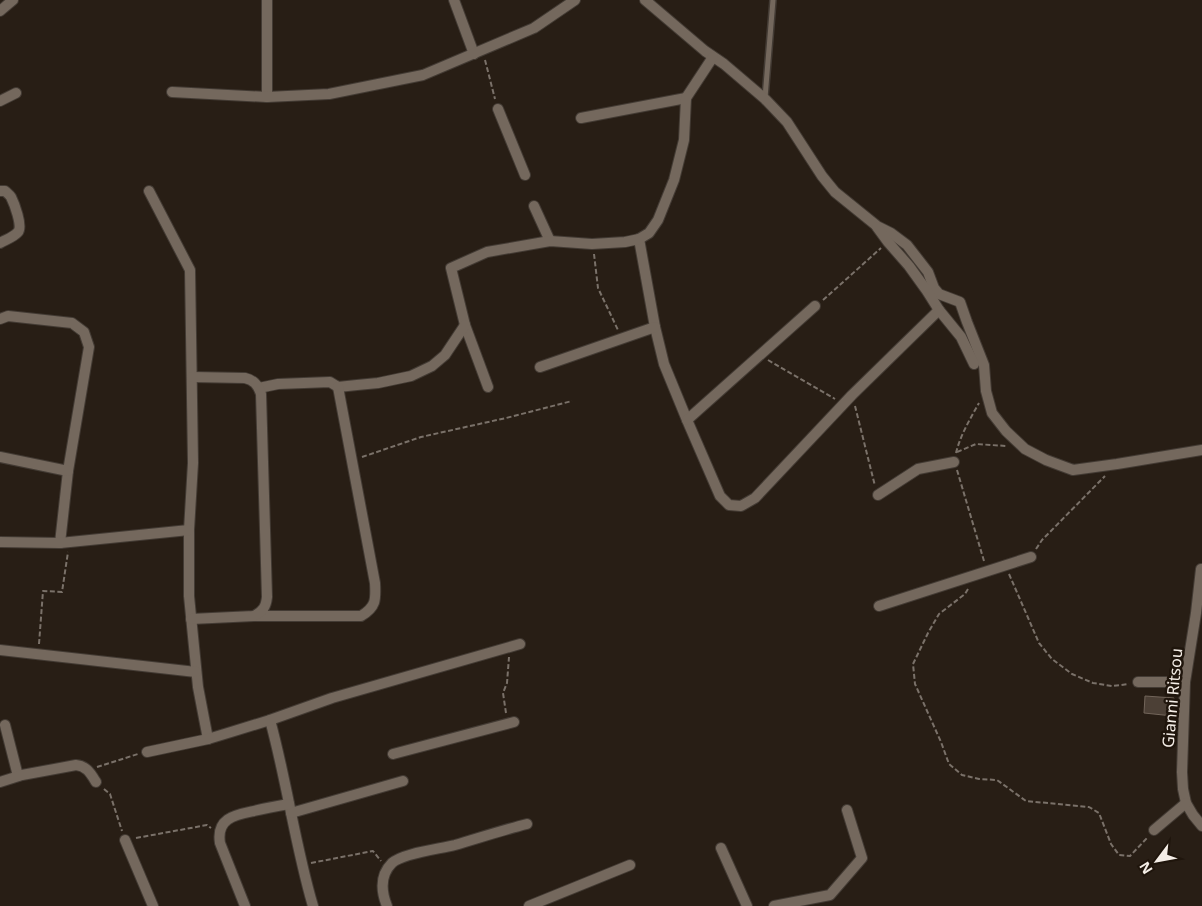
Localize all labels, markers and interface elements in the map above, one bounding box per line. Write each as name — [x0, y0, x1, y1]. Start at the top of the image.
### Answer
street label: Gianni Ritsou — [1157, 647, 1187, 749]
north arrow — [1132, 836, 1182, 886]
text: N — [1134, 858, 1157, 878]

